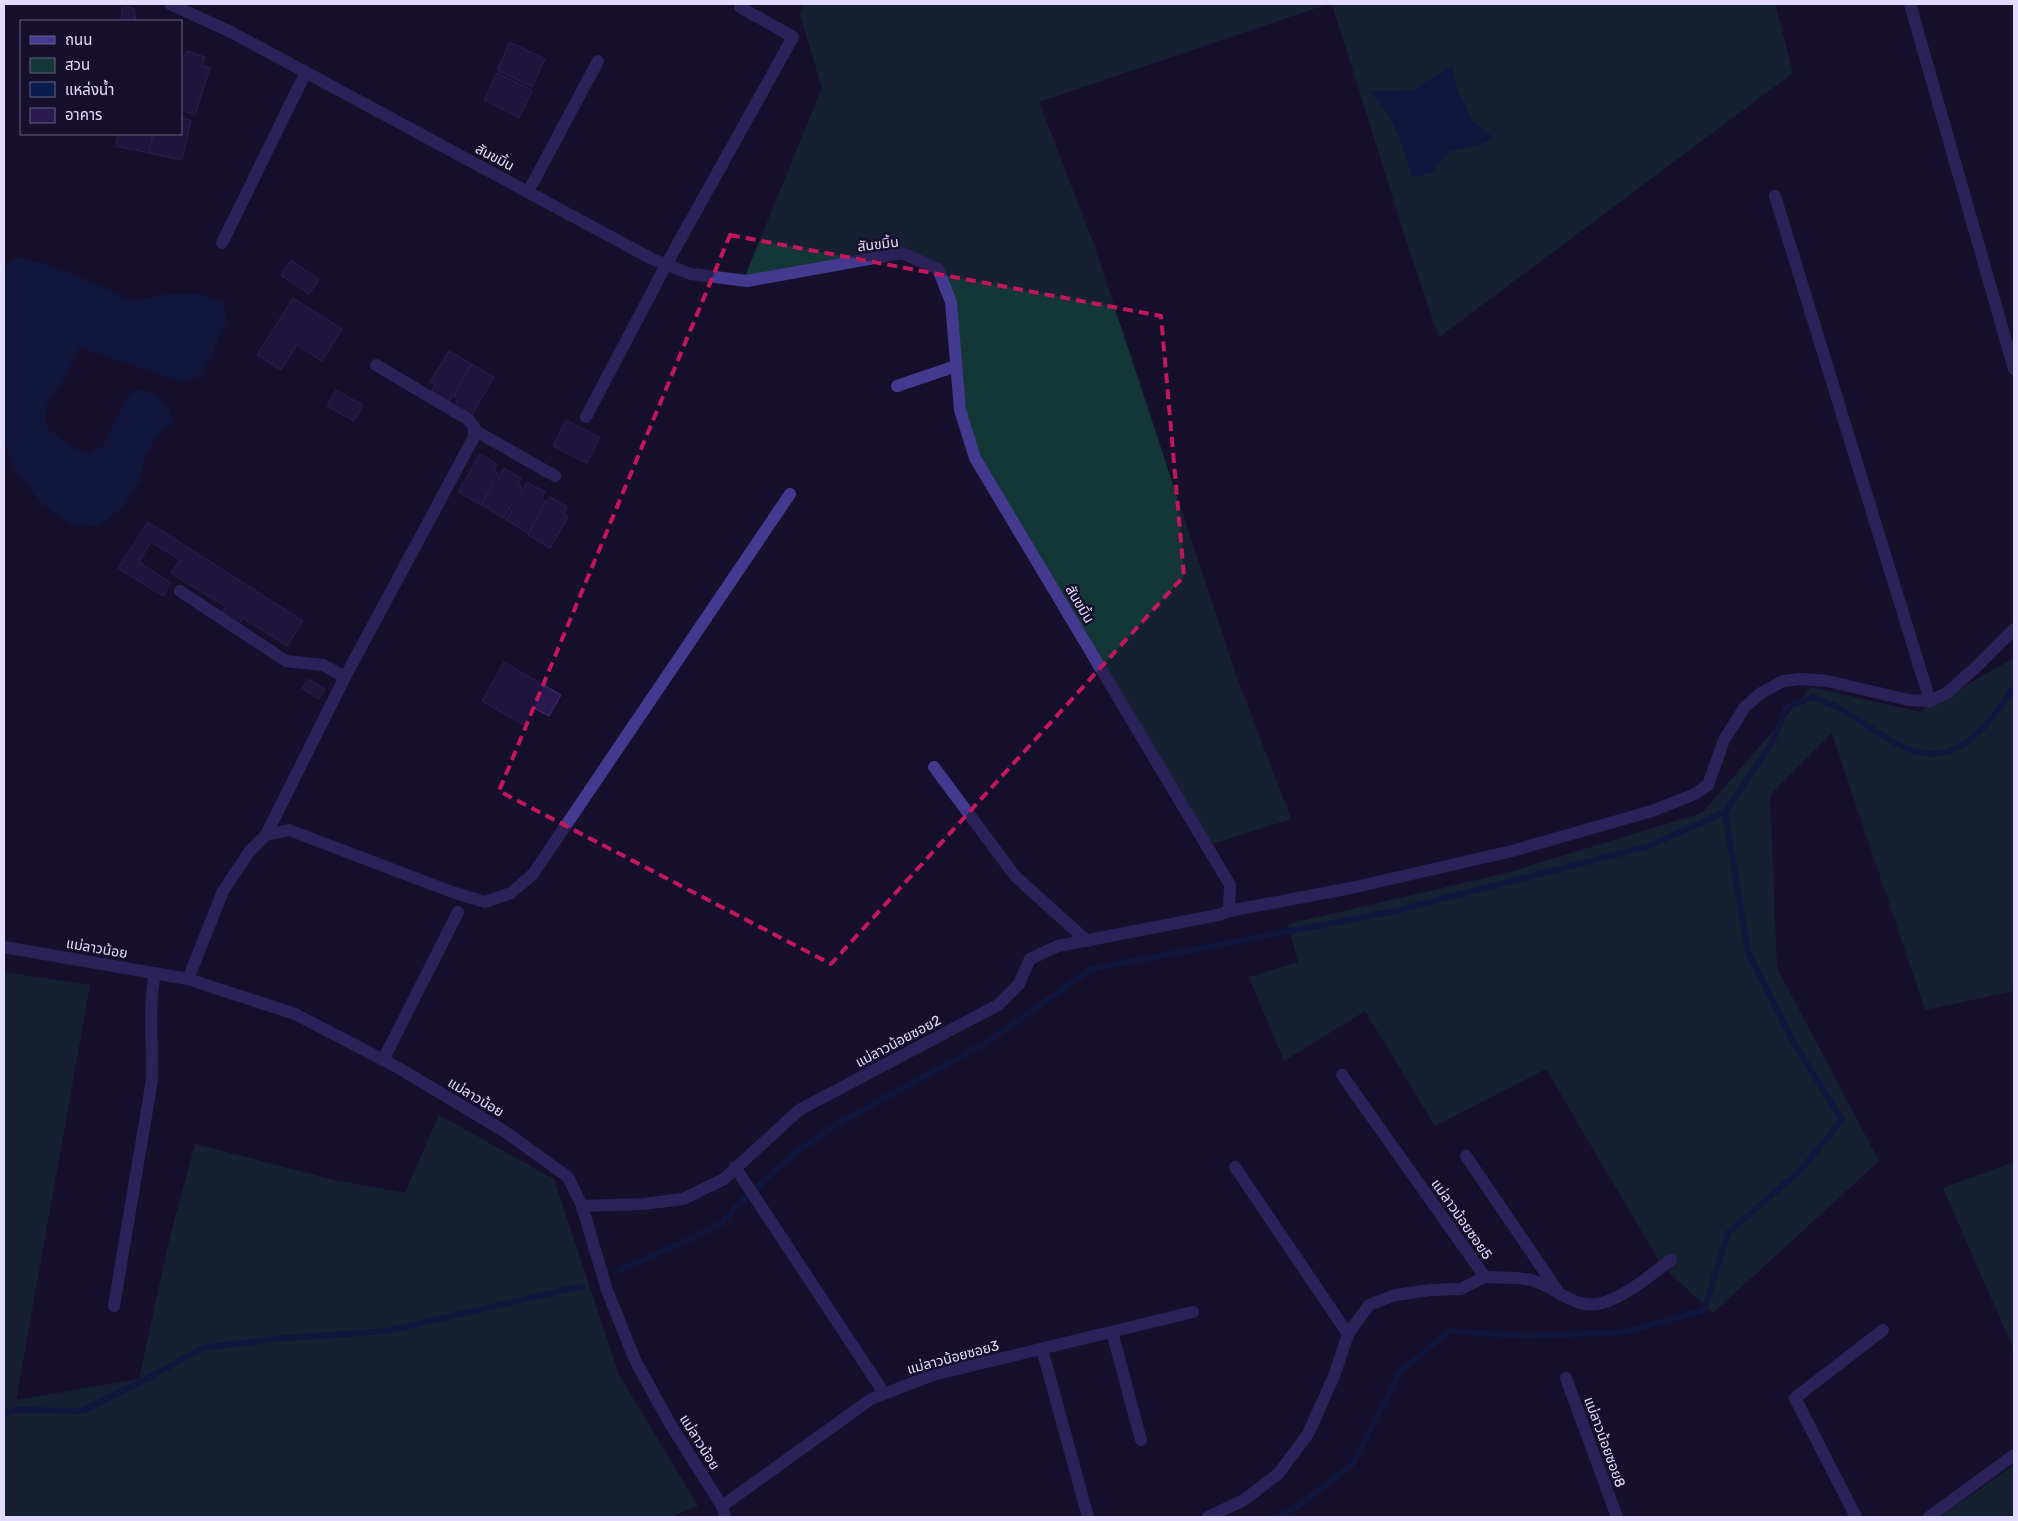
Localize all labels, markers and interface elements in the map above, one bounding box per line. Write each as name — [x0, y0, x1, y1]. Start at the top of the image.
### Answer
legend — [20, 20, 182, 135]
text: ถนน — [65, 31, 92, 49]
text: สวน — [65, 56, 90, 74]
text: แหล่งน้ำ — [65, 79, 114, 99]
text: อาคาร — [65, 106, 102, 124]
street label: สันขมิ้น — [472, 139, 518, 175]
street label: สันขมิ้น — [856, 232, 900, 255]
street label: สันขมิ้น — [1062, 582, 1099, 626]
street label: แม่ลาวน้อย — [65, 935, 129, 962]
street label: แม่ลาวน้อยซอย2 — [853, 1012, 944, 1071]
street label: แม่ลาวน้อย — [445, 1074, 507, 1121]
street label: แม่ลาวน้อยซอย5 — [1428, 1176, 1496, 1263]
street label: แม่ลาวน้อยซอย3 — [905, 1337, 1001, 1378]
street label: แม่ลาวน้อยซอย8 — [1580, 1395, 1629, 1490]
street label: แม่ลาวน้อย — [676, 1411, 723, 1473]

